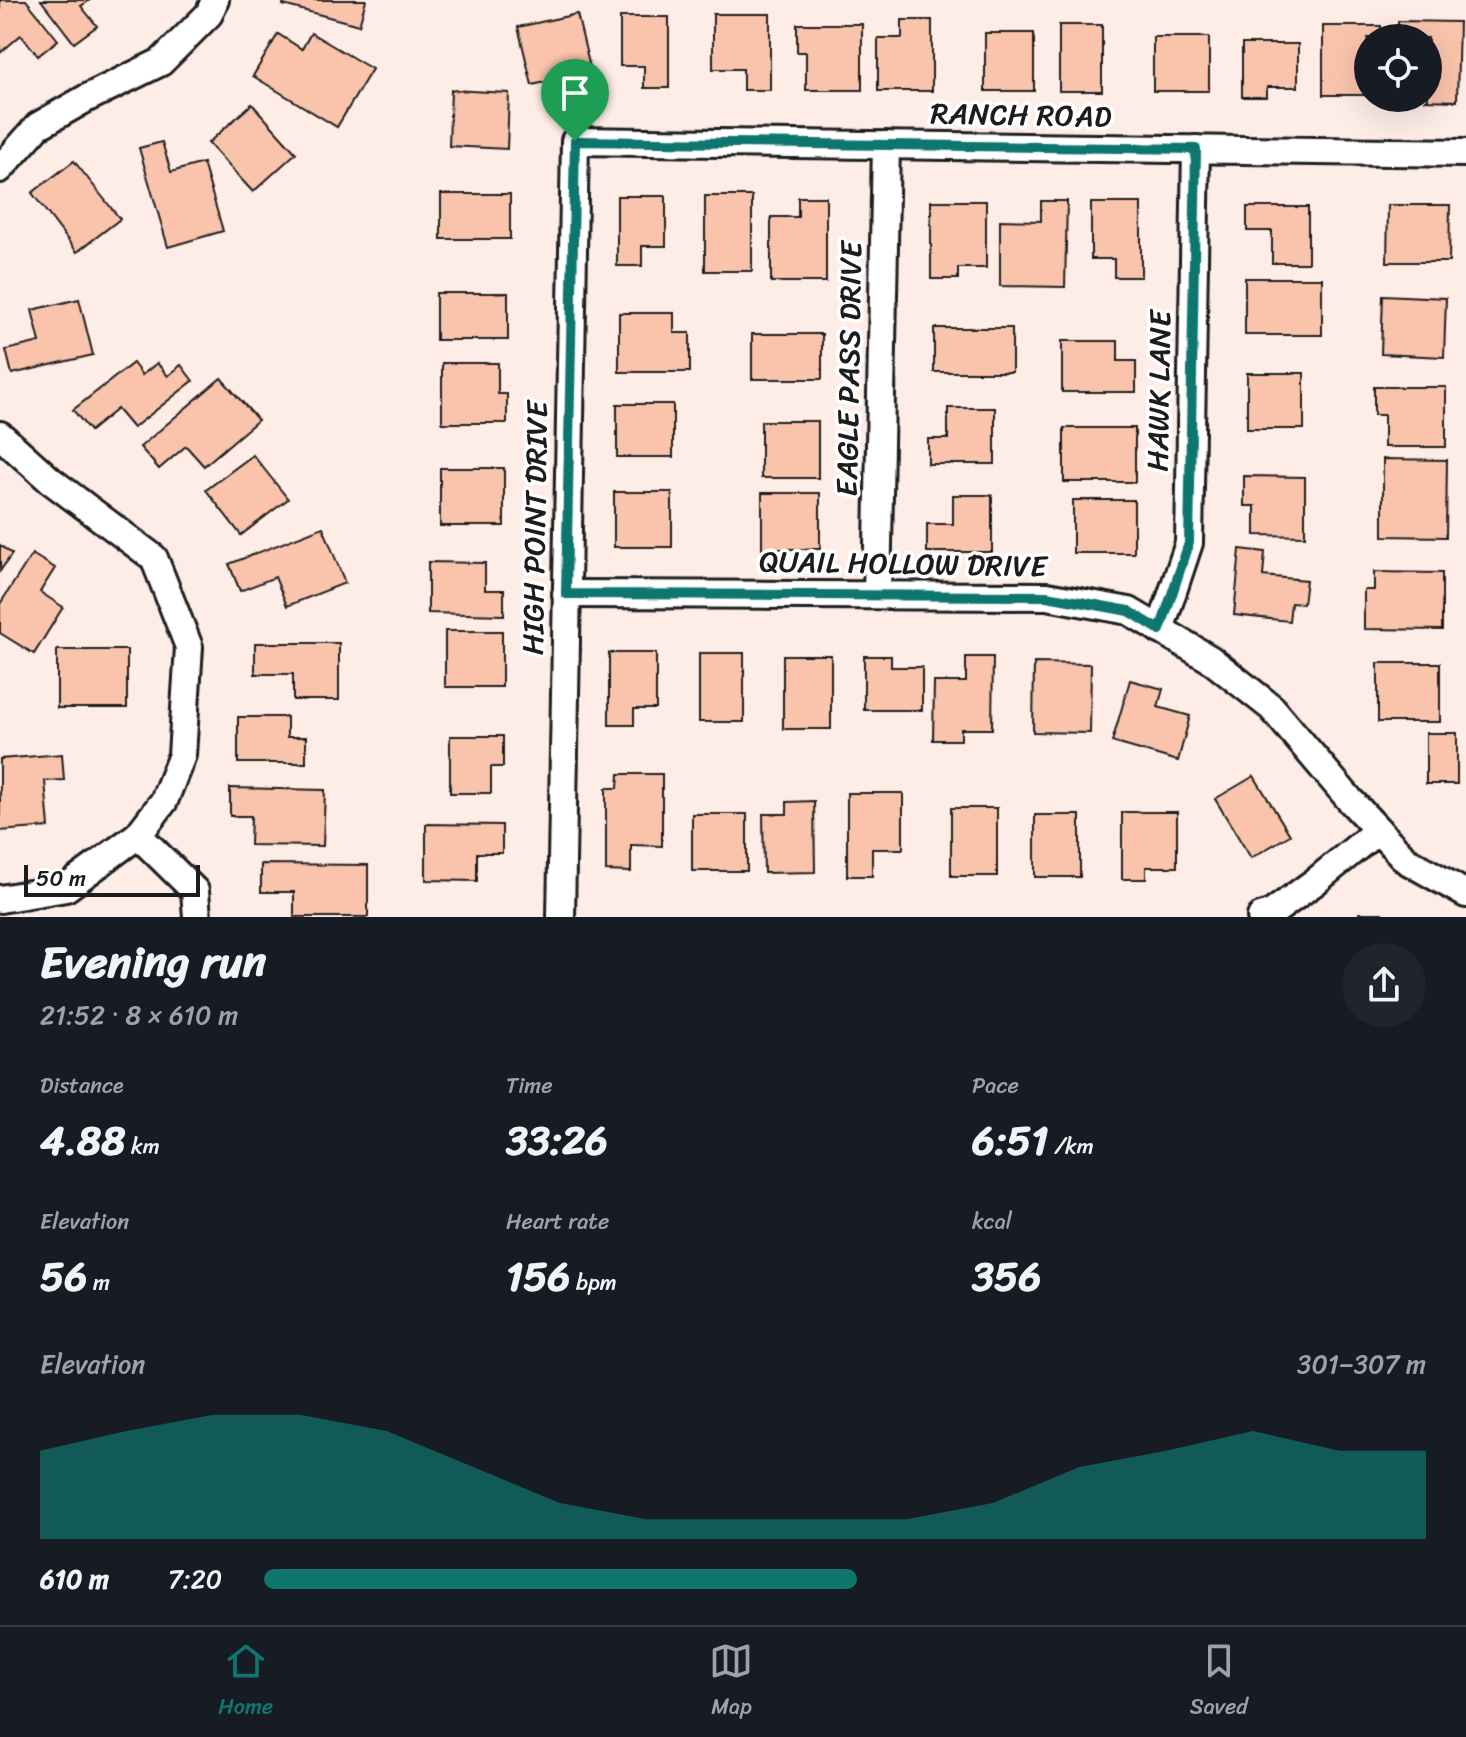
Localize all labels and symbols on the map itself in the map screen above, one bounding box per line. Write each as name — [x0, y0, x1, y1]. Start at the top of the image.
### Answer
pin — [541, 59, 609, 141]
street label: RANCH ROAD — [930, 86, 1112, 144]
street label: EAGLE PASS DRIVE — [820, 239, 878, 497]
street label: HAWK LANE — [1131, 307, 1187, 472]
street label: HIGH POINT DRIVE — [506, 398, 564, 655]
street label: QUAIL HOLLOW DRIVE — [759, 534, 1050, 594]
scale bar — [24, 861, 200, 897]

